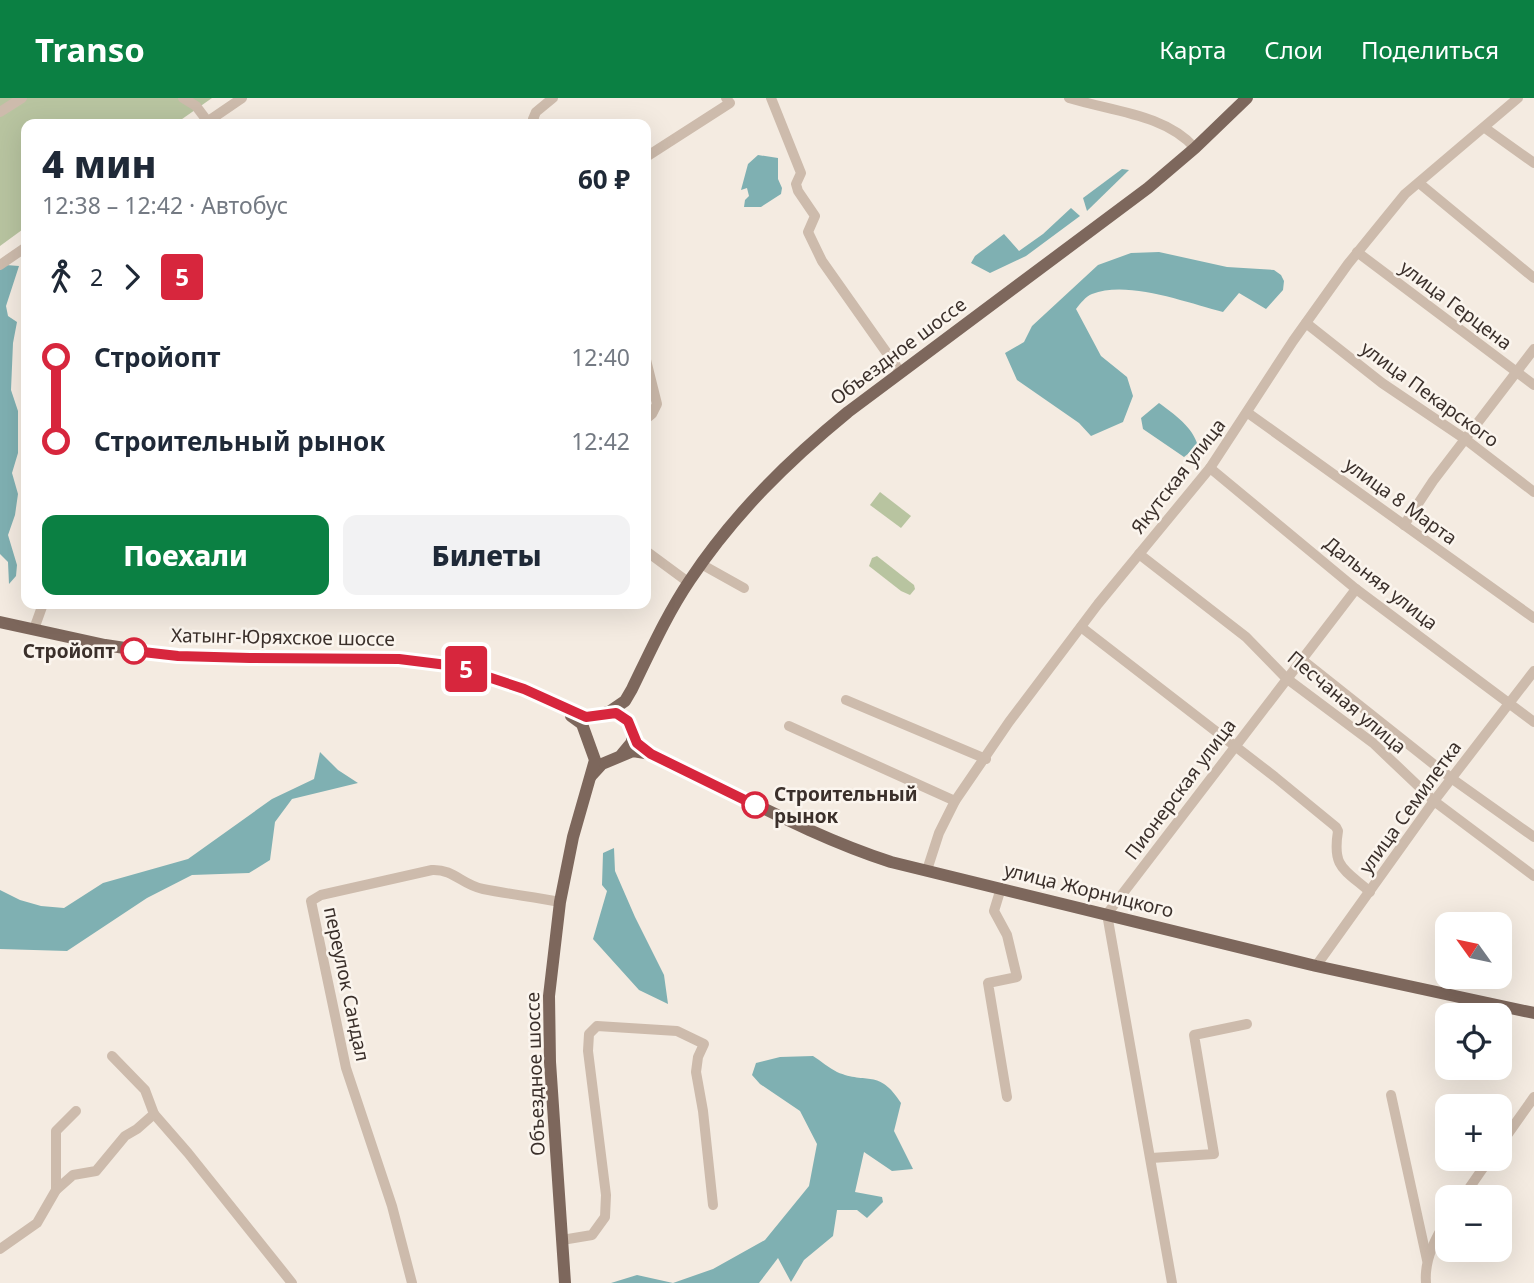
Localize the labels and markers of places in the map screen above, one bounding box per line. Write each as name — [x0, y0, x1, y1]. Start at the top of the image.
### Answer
place label: Стройопт — [23, 638, 115, 664]
marker: Стройопт — [121, 638, 147, 664]
place label: Строительный рынок — [774, 781, 918, 829]
marker: Строительный рынок — [742, 792, 768, 818]

